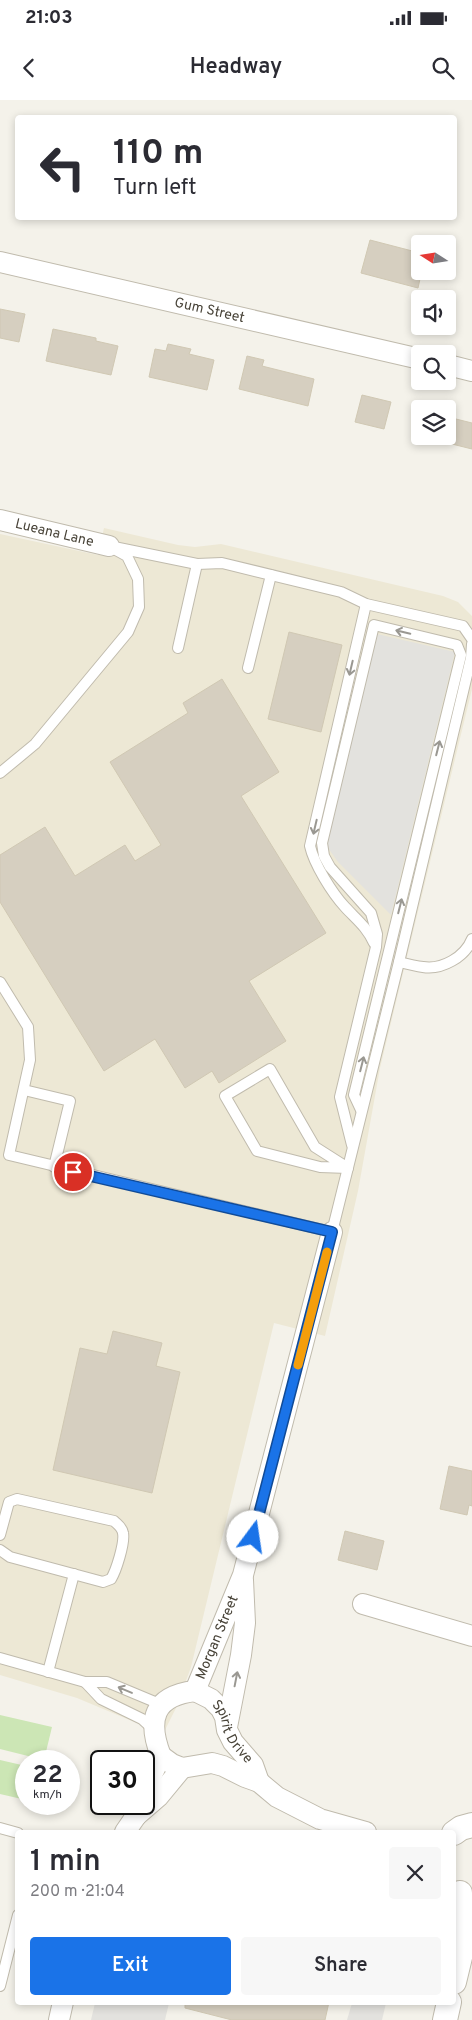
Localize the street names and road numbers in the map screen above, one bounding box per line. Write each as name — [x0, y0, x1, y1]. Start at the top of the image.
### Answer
street label: Gum Street — [173, 294, 246, 327]
street label: Lueana Lane — [13, 515, 95, 551]
street label: Morgan Street — [192, 1593, 242, 1682]
street label: Spirit Drive — [208, 1696, 256, 1767]

